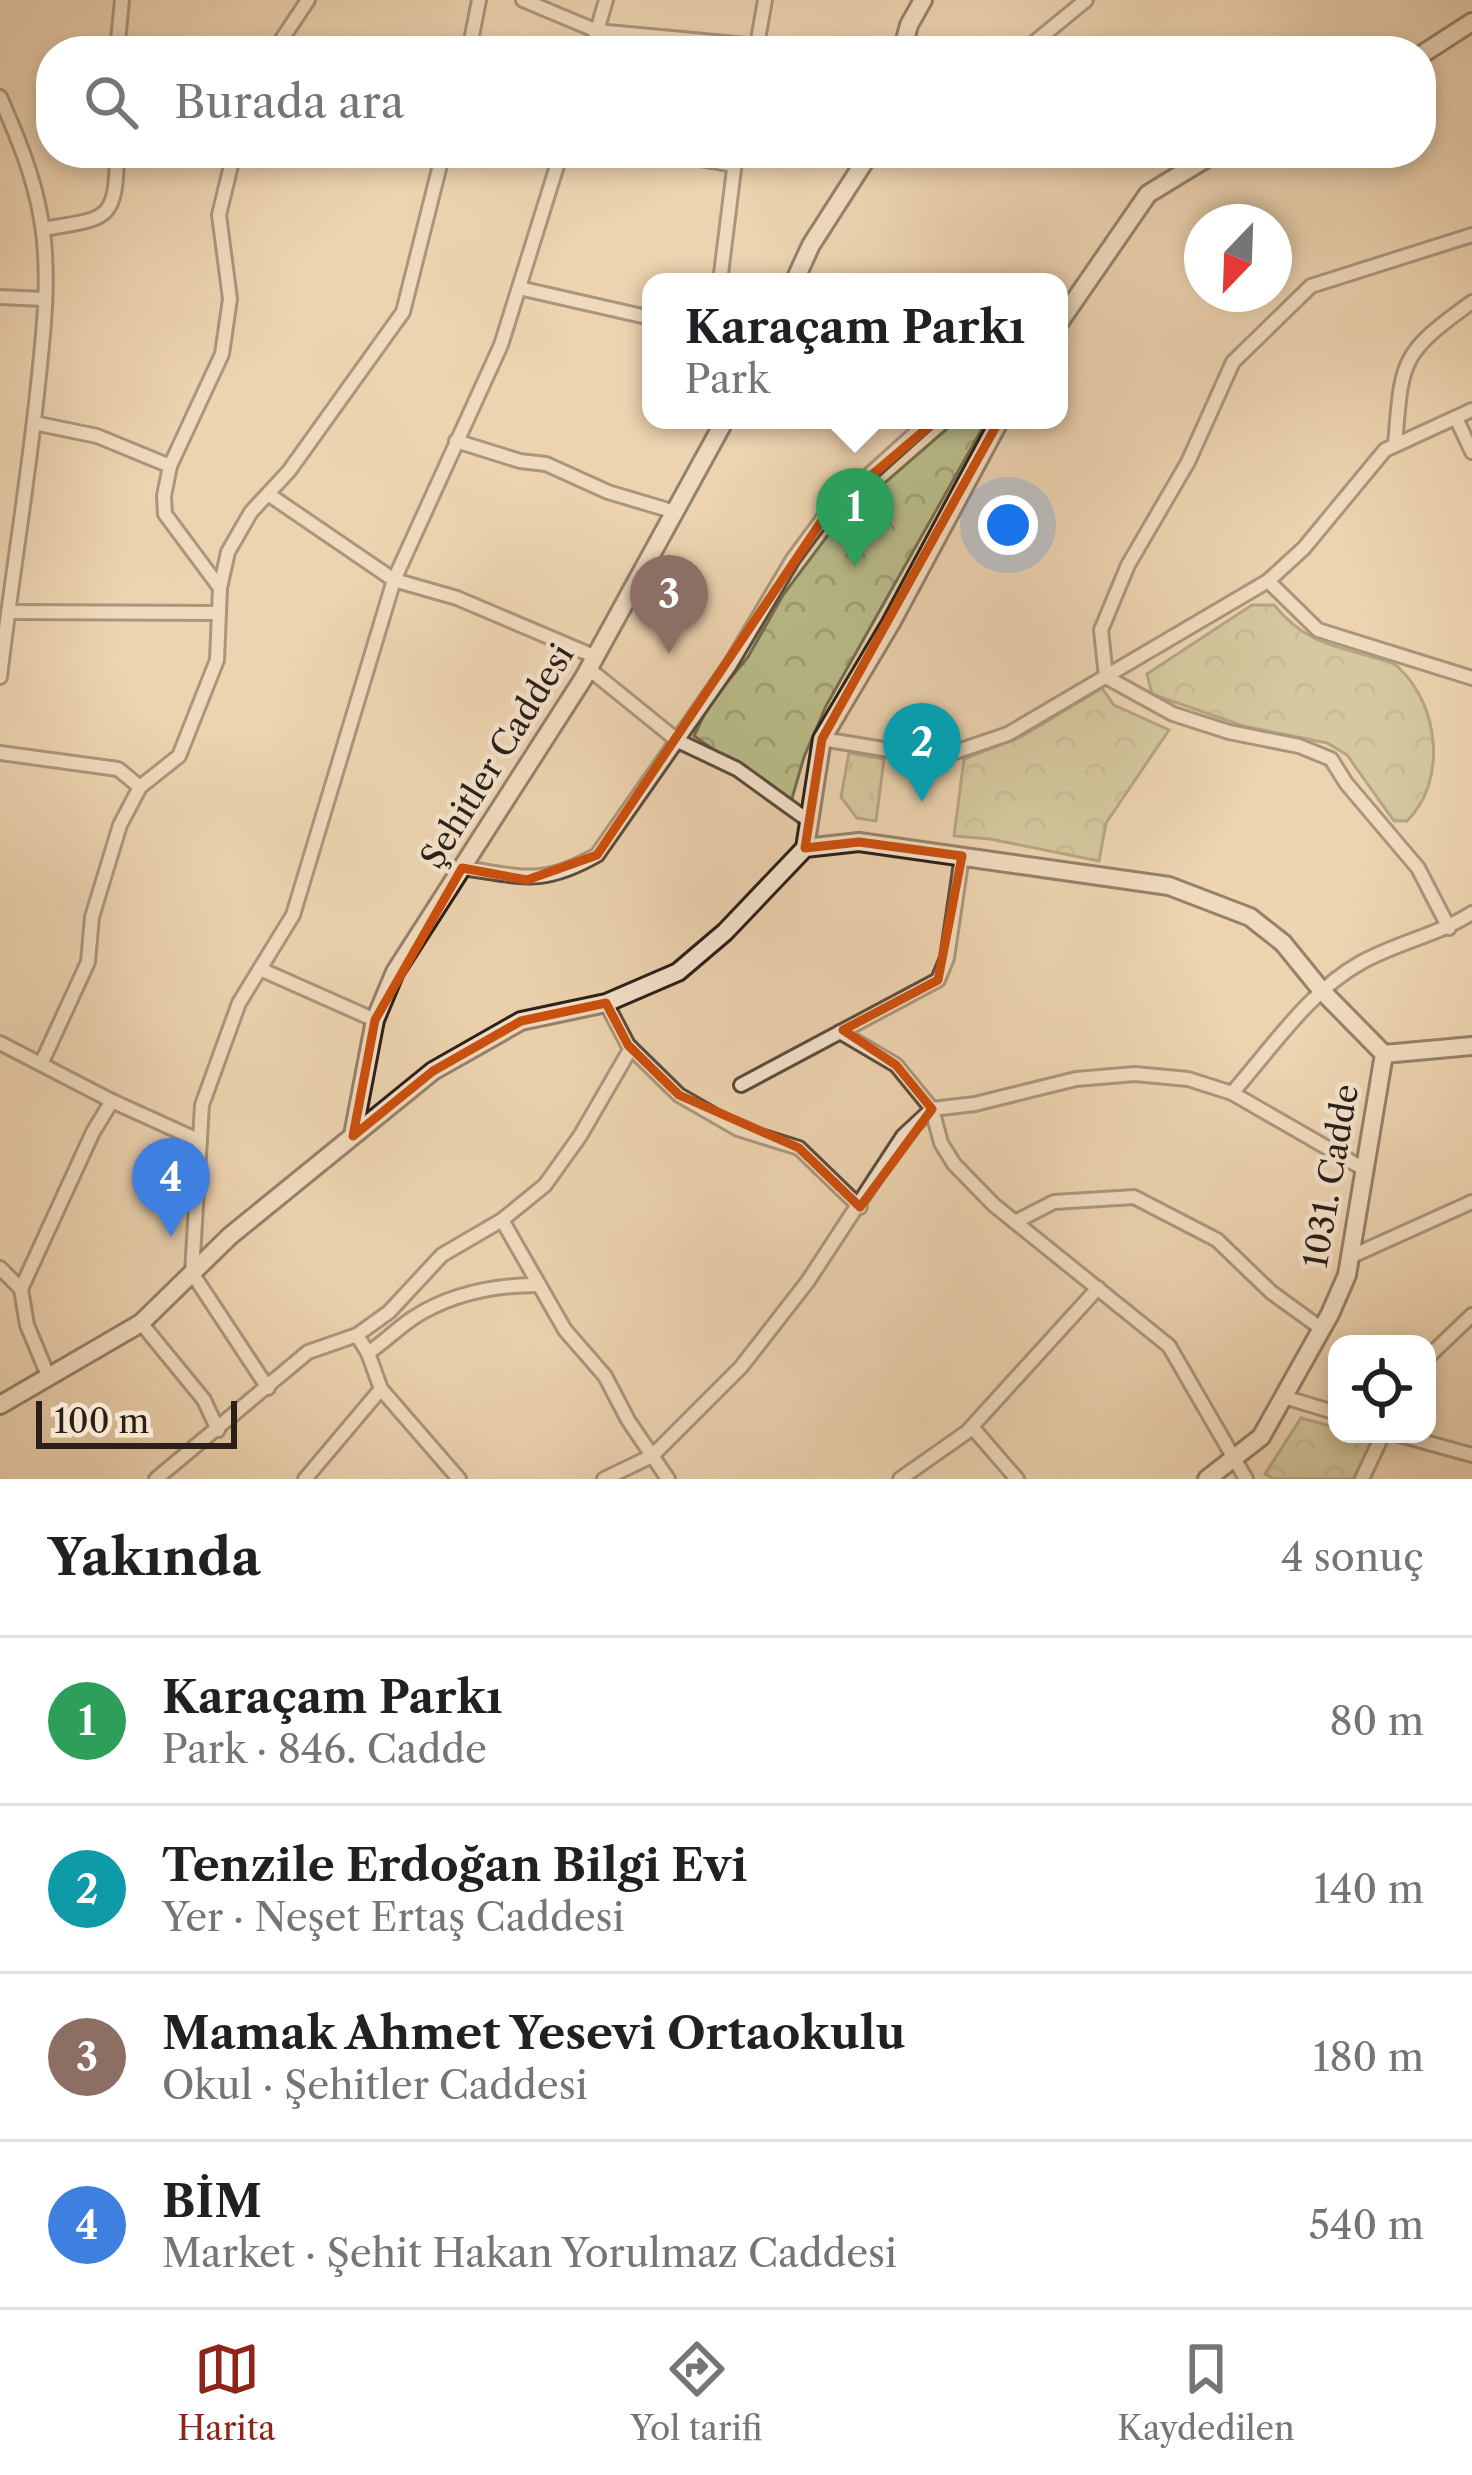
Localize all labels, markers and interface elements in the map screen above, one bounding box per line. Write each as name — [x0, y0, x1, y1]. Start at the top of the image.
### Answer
search box — [36, 36, 1436, 168]
icon: search — [78, 69, 144, 135]
text: Burada ara — [174, 74, 404, 130]
north arrow — [1184, 204, 1292, 312]
popup — [642, 273, 1068, 429]
text: Karaçam Parkı — [685, 299, 1025, 355]
text: Park — [685, 355, 770, 403]
pin: 1 — [816, 468, 894, 567]
your location — [978, 495, 1038, 555]
pin: 3 — [630, 555, 708, 654]
street label: Şehitler Caddesi — [412, 636, 582, 876]
pin: 2 — [883, 703, 961, 802]
street label: 1031. Cadde — [1295, 1081, 1367, 1271]
pin: 4 — [132, 1138, 210, 1237]
map controls — [1328, 1335, 1436, 1443]
button: locate — [1328, 1335, 1436, 1443]
scale bar — [36, 1395, 237, 1448]
text: 100 m — [54, 1401, 149, 1442]
text: Yakında — [48, 1526, 261, 1588]
text: 4 sonuç — [1281, 1533, 1424, 1581]
text: Karaçam Parkı — [162, 1669, 502, 1725]
text: 1 — [78, 1697, 96, 1745]
text: 80 m — [1329, 1697, 1424, 1745]
text: Park · 846. Cadde — [162, 1725, 487, 1773]
text: Tenzile Erdoğan Bilgi Evi — [162, 1837, 747, 1893]
text: 2 — [75, 1865, 99, 1913]
text: 140 m — [1314, 1865, 1424, 1913]
text: Yer · Neşet Ertaş Caddesi — [162, 1893, 624, 1941]
text: Mamak Ahmet Yesevi Ortaokulu — [162, 2005, 905, 2061]
text: 3 — [76, 2033, 98, 2081]
text: 180 m — [1313, 2033, 1424, 2081]
text: Okul · Şehitler Caddesi — [162, 2061, 588, 2109]
text: BİM — [162, 2173, 262, 2229]
text: 4 — [75, 2201, 99, 2249]
text: 540 m — [1309, 2201, 1424, 2249]
text: Market · Şehit Hakan Yorulmaz Caddesi — [162, 2229, 897, 2277]
tab: Harita — [177, 2336, 276, 2449]
tab: Yol tarifi — [630, 2336, 763, 2449]
tab: Kaydedilen — [1117, 2336, 1295, 2449]

